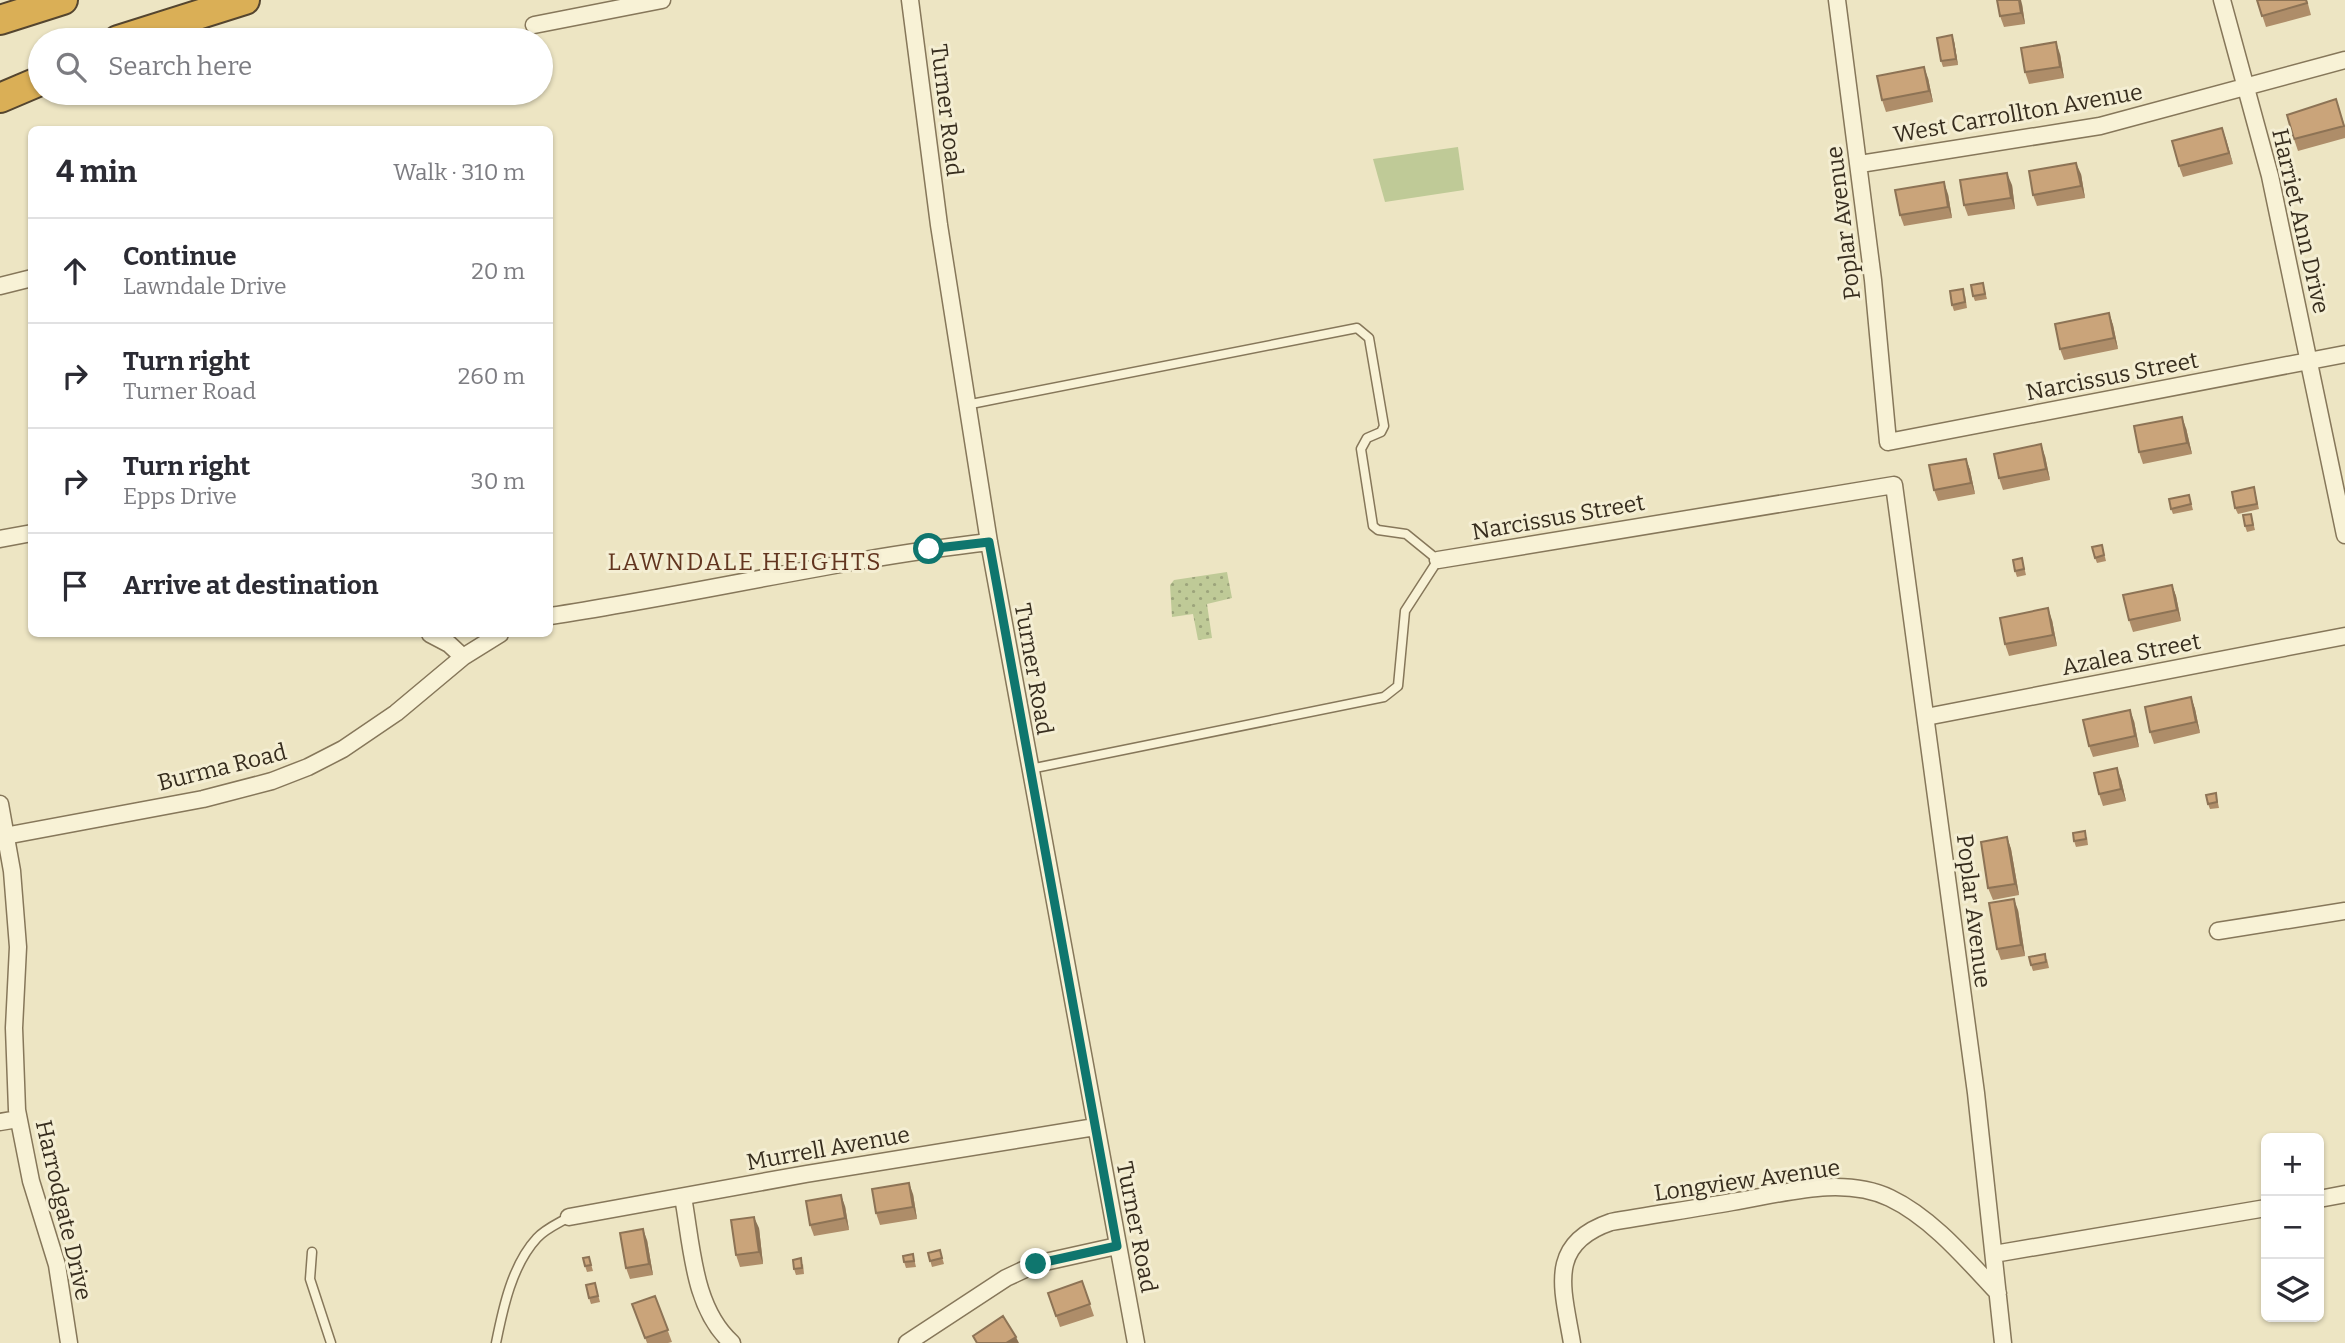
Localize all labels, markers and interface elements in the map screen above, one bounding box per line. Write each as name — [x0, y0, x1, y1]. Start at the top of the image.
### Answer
search box — [28, 28, 553, 105]
street label: Turner Road — [925, 42, 969, 178]
icon: search — [52, 48, 90, 86]
text: Search here — [108, 51, 252, 82]
street label: West Carrollton Avenue — [1891, 77, 2145, 149]
street label: Harriet Ann Drive — [2266, 126, 2336, 316]
street label: Poplar Avenue — [1820, 144, 1866, 302]
text: 4 min — [56, 154, 137, 190]
text: Walk · 310 m — [393, 158, 525, 186]
text: Continue — [123, 241, 237, 272]
icon: ahead — [56, 252, 94, 290]
text: 20 m — [471, 257, 525, 285]
text: Lawndale Drive — [123, 272, 287, 300]
text: Turn right — [123, 346, 250, 377]
street label: Narcissus Street — [2023, 346, 2201, 406]
icon: right — [56, 357, 94, 395]
text: 260 m — [458, 362, 525, 390]
text: Turner Road — [123, 377, 256, 405]
text: Turn right — [123, 451, 250, 482]
icon: right — [56, 462, 94, 500]
text: 30 m — [471, 467, 525, 495]
text: Epps Drive — [123, 482, 237, 510]
street label: Narcissus Street — [1469, 488, 1647, 546]
route start — [913, 533, 944, 564]
district label: LAWNDALE HEIGHTS — [607, 548, 883, 576]
icon: arrive — [56, 567, 94, 605]
text: Arrive at destination — [123, 570, 378, 601]
street label: Turner Road — [1009, 601, 1059, 737]
street label: Azalea Street — [2059, 627, 2203, 681]
street label: Burma Road — [155, 737, 290, 797]
street label: Poplar Avenue — [1951, 832, 1997, 990]
street label: Harrodgate Drive — [30, 1117, 98, 1303]
street label: Murrell Avenue — [744, 1120, 912, 1176]
map controls — [2261, 1133, 2324, 1322]
button: + — [2261, 1133, 2324, 1196]
street label: Longview Avenue — [1652, 1153, 1842, 1207]
street label: Turner Road — [1111, 1159, 1164, 1295]
button: − — [2261, 1196, 2324, 1259]
route end — [1020, 1248, 1051, 1279]
button: layers — [2261, 1259, 2324, 1322]

